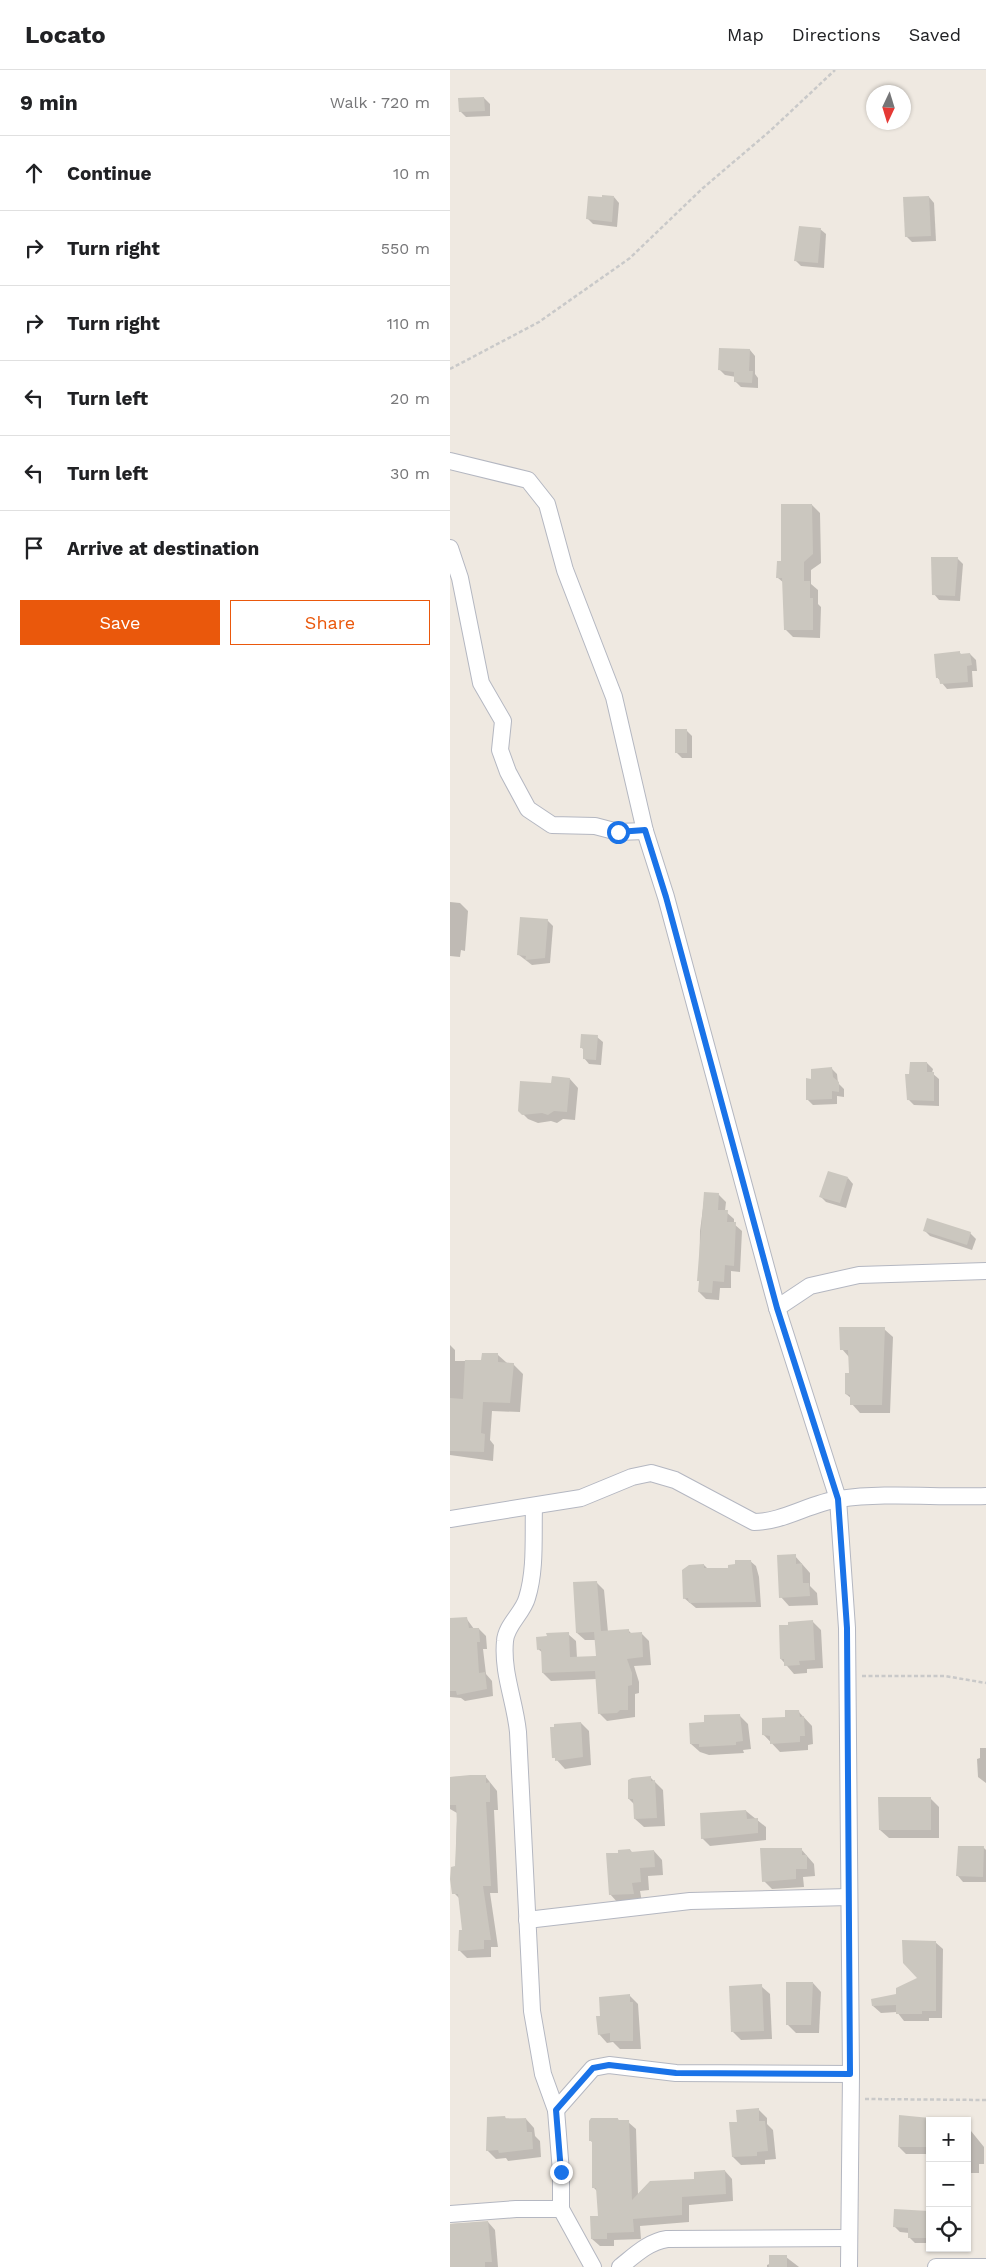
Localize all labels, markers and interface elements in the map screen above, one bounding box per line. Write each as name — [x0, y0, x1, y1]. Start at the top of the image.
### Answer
text: Locato — [25, 21, 106, 49]
text: Map — [727, 24, 764, 45]
text: Directions — [792, 24, 881, 45]
text: Saved — [909, 24, 961, 45]
north arrow — [866, 85, 911, 130]
text: 9 min — [20, 90, 78, 115]
text: Walk · 720 m — [330, 93, 430, 112]
icon: ahead — [20, 159, 48, 187]
text: Continue — [67, 162, 151, 185]
text: 10 m — [393, 164, 430, 183]
icon: right — [20, 234, 48, 262]
text: Turn right — [67, 237, 160, 260]
text: 550 m — [381, 239, 430, 258]
icon: right — [20, 309, 48, 337]
text: Turn right — [67, 312, 160, 335]
text: 110 m — [387, 314, 430, 333]
icon: left — [20, 384, 48, 412]
text: Turn left — [67, 387, 148, 410]
text: 20 m — [390, 389, 430, 408]
icon: left — [20, 459, 48, 487]
text: Turn left — [67, 462, 148, 485]
text: 30 m — [390, 464, 430, 483]
icon: arrive — [20, 534, 48, 562]
text: Arrive at destination — [67, 537, 259, 560]
button: Save — [20, 600, 220, 645]
button: Share — [230, 600, 430, 645]
route start — [607, 821, 630, 844]
map controls — [926, 2117, 971, 2252]
button: + — [926, 2117, 971, 2162]
route end — [550, 2161, 573, 2184]
button: − — [926, 2162, 971, 2207]
button: locate — [926, 2207, 971, 2252]

